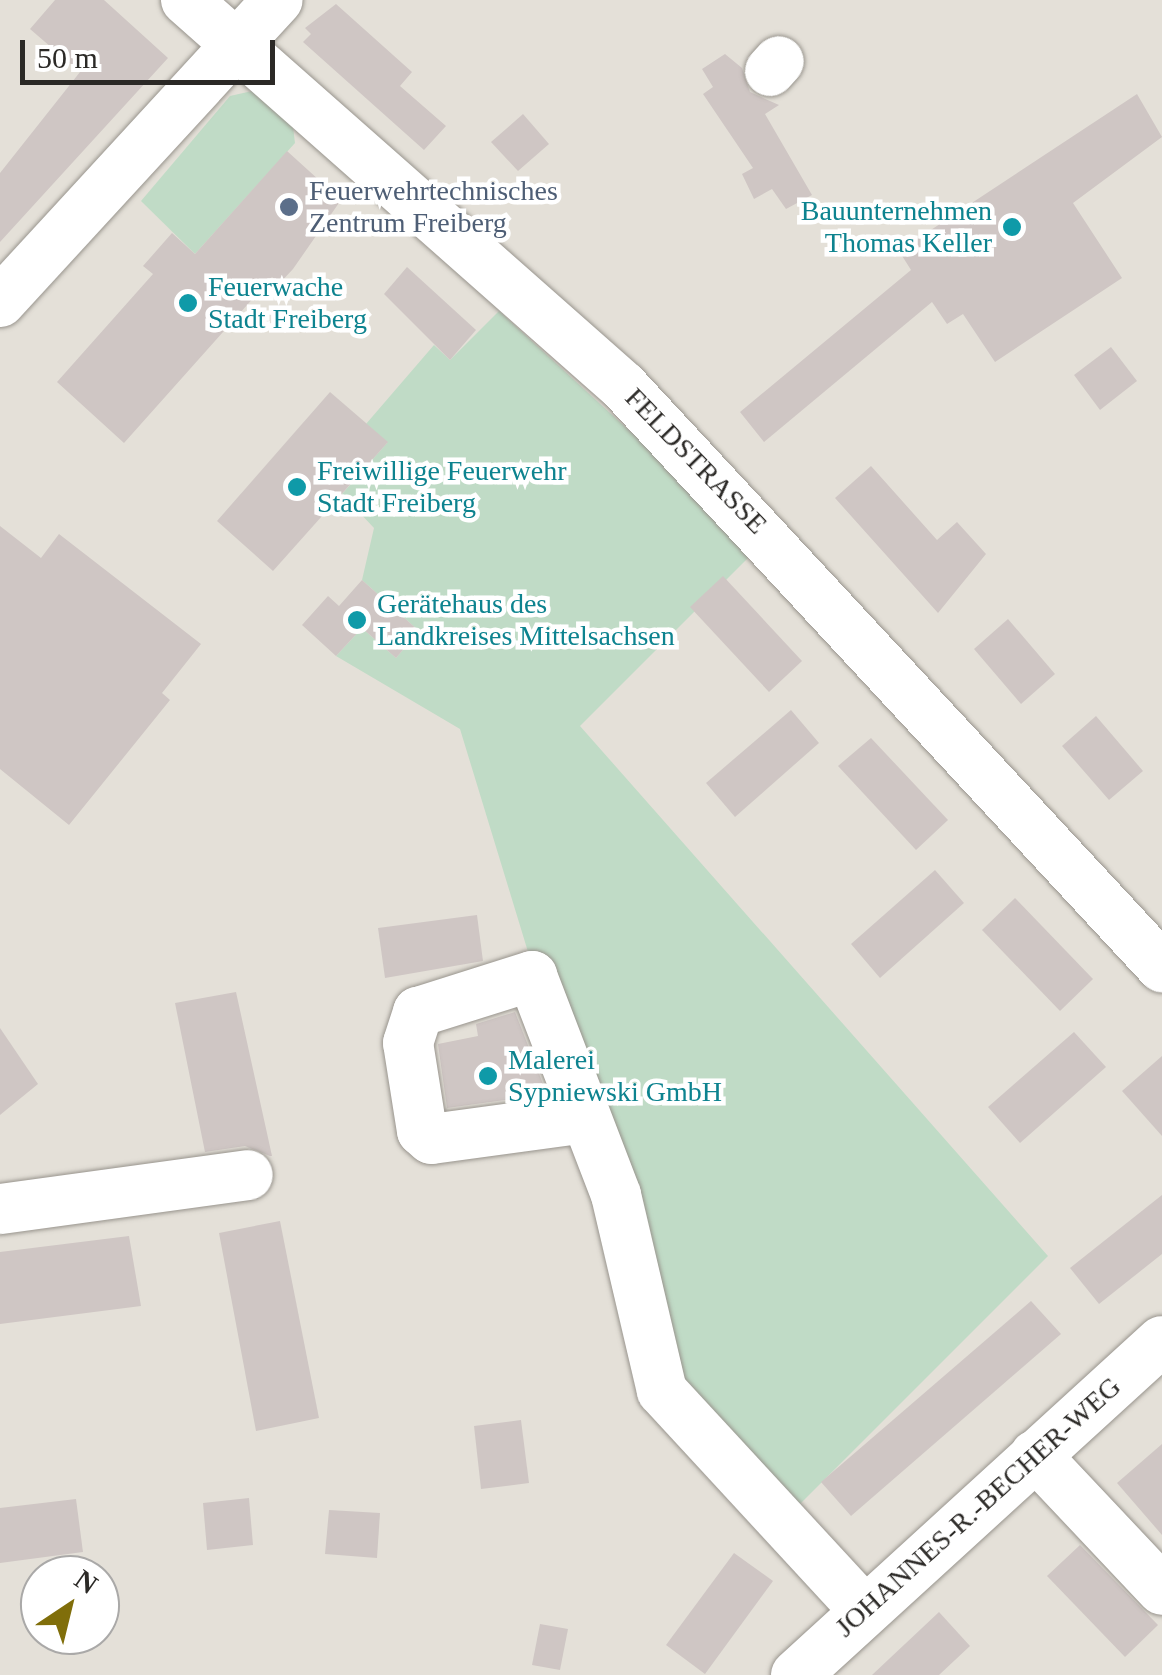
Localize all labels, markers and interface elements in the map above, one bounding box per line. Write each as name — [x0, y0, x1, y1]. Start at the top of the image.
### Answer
scale bar — [25, 20, 280, 82]
text: 50 m — [37, 41, 98, 74]
place label: Feuerwehrtechnisches Zentrum Freiberg — [309, 174, 558, 240]
place label: Bauunternehmen Thomas Keller — [801, 194, 992, 260]
marker: Feuerwehrtechnisches Zentrum Freiberg — [278, 196, 300, 218]
marker: Bauunternehmen Thomas Keller — [1001, 216, 1023, 238]
place label: Feuerwache Stadt Freiberg — [208, 270, 367, 336]
marker: Feuerwache Stadt Freiberg — [177, 292, 199, 314]
street label: FELDSTRASSE — [618, 381, 774, 541]
place label: Freiwillige Feuerwehr Stadt Freiberg — [317, 454, 567, 520]
marker: Freiwillige Feuerwehr Stadt Freiberg — [286, 476, 308, 498]
place label: Gerätehaus des Landkreises Mittelsachsen — [377, 587, 675, 653]
marker: Gerätehaus des Landkreises Mittelsachsen — [346, 609, 368, 631]
place label: Malerei Sypniewski GmbH — [508, 1043, 722, 1109]
marker: Malerei Sypniewski GmbH — [477, 1065, 499, 1087]
street label: JOHANNES-R.-BECHER-WEG — [828, 1370, 1128, 1644]
north arrow — [20, 1555, 120, 1655]
text: N — [69, 1563, 104, 1600]

